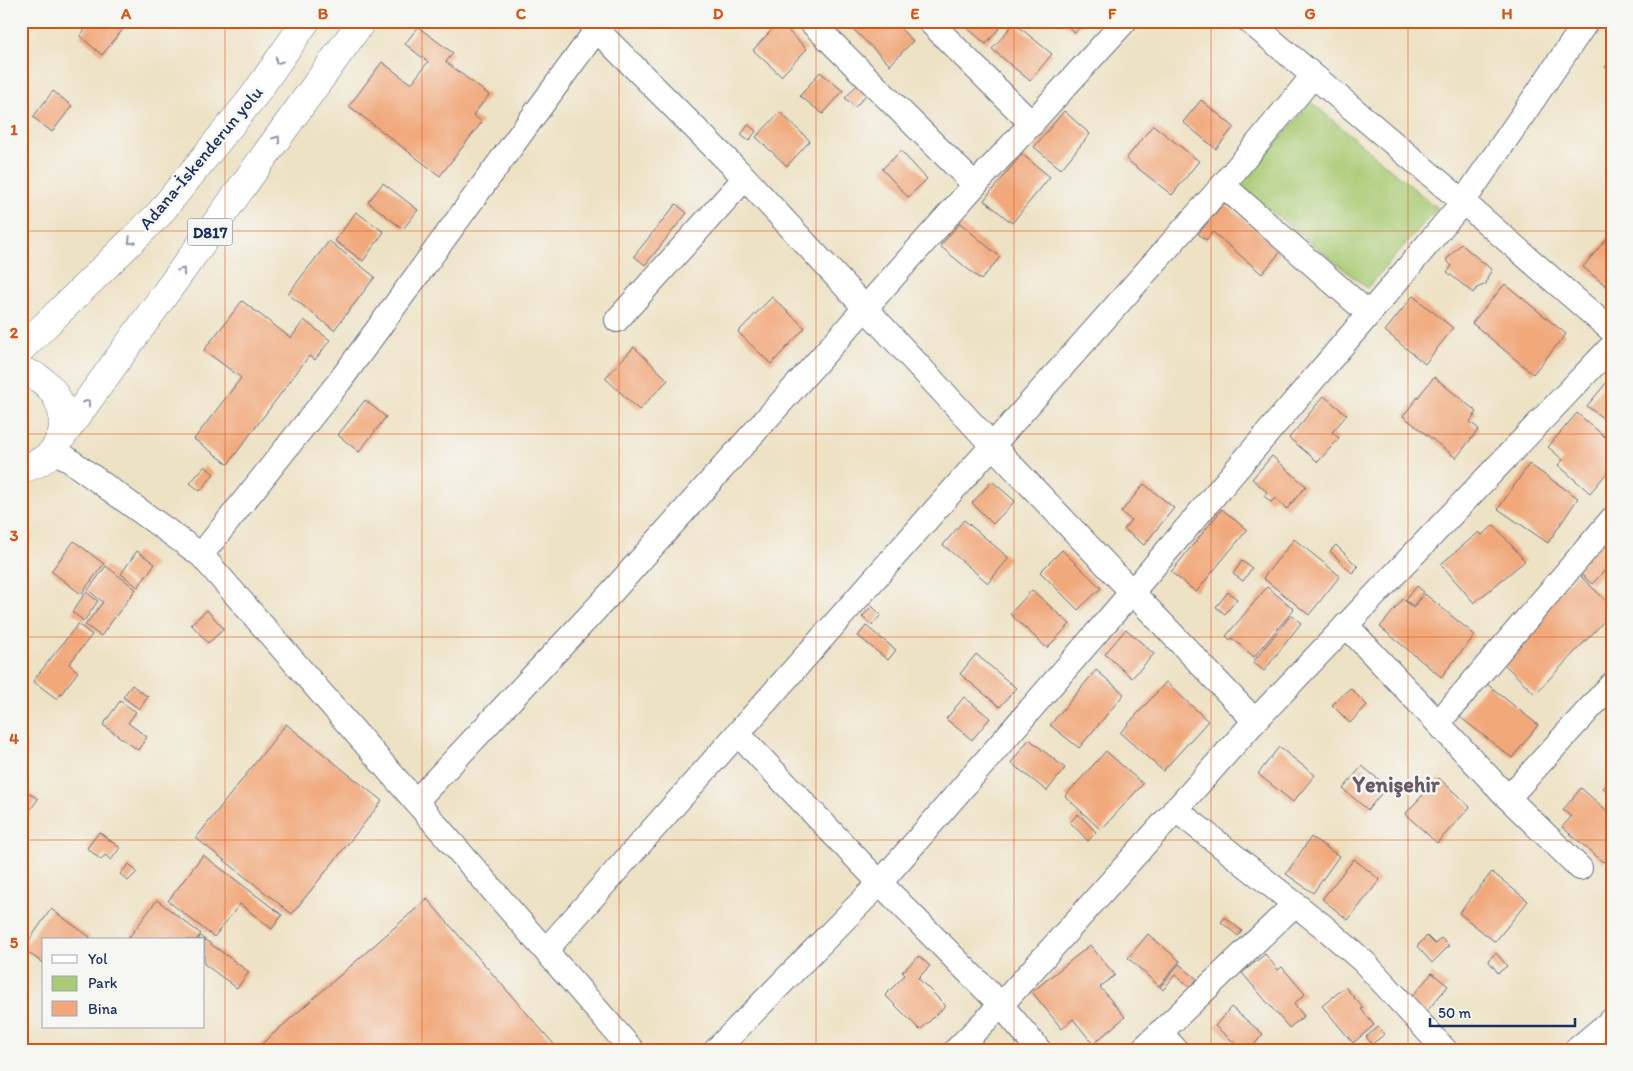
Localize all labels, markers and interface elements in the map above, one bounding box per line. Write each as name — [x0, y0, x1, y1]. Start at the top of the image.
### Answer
text: A — [120, 4, 132, 23]
text: B — [318, 4, 329, 23]
text: C — [516, 4, 527, 23]
text: D — [713, 4, 724, 23]
text: E — [911, 4, 920, 23]
text: F — [1108, 4, 1117, 23]
text: G — [1304, 4, 1316, 23]
text: H — [1501, 4, 1513, 23]
one-way arrow — [275, 55, 284, 65]
street label: Adana-İskenderun yolu — [135, 82, 267, 234]
text: 1 — [10, 120, 18, 139]
one-way arrow — [271, 135, 280, 145]
road number: D817 — [188, 218, 232, 246]
one-way arrow — [128, 235, 137, 244]
one-way arrow — [176, 267, 185, 277]
text: 2 — [10, 323, 19, 342]
one-way arrow — [81, 399, 90, 409]
text: 3 — [10, 526, 19, 545]
text: 4 — [9, 729, 19, 748]
district label: Yenişehir — [1351, 771, 1441, 798]
text: 5 — [10, 933, 19, 952]
legend — [42, 938, 205, 1028]
text: Yol — [88, 950, 108, 968]
text: Park — [88, 974, 118, 992]
scale bar — [1430, 996, 1576, 1028]
text: Bina — [88, 1000, 118, 1018]
text: 50 m — [1438, 1004, 1471, 1022]

